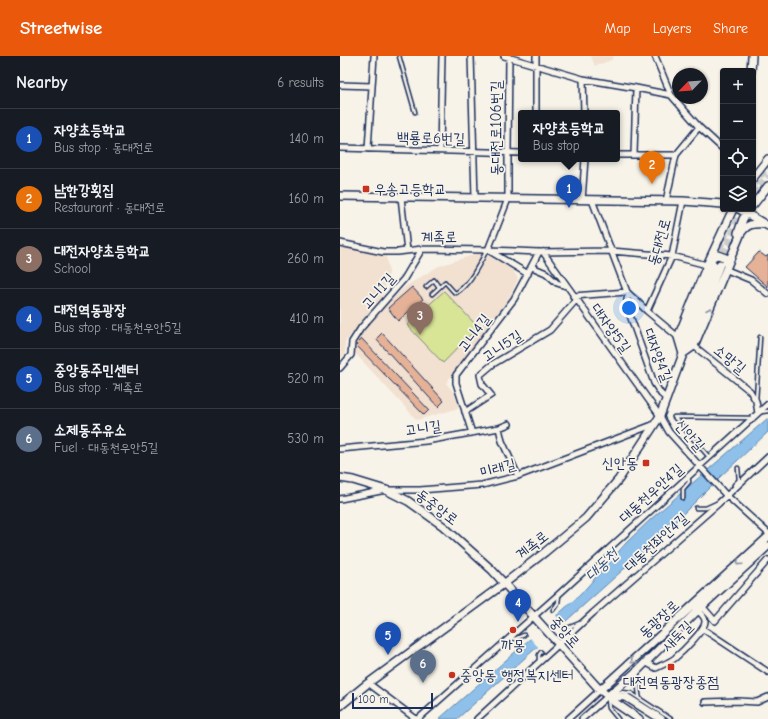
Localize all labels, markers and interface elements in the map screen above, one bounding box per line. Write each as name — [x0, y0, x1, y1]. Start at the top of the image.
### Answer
text: Streetwise — [20, 17, 102, 39]
text: Map — [604, 20, 631, 37]
text: Layers — [653, 20, 691, 37]
text: Share — [713, 20, 748, 37]
north arrow — [672, 68, 708, 104]
map controls — [720, 68, 756, 212]
button: + — [720, 68, 756, 104]
text: Nearby — [16, 73, 67, 92]
text: 6 results — [277, 75, 324, 90]
street label: 동대전로106번길 — [487, 80, 505, 176]
button: − — [720, 104, 756, 140]
popup — [518, 110, 620, 162]
text: 자양초등학교 — [533, 119, 605, 137]
text: 자양초등학교 — [54, 121, 126, 139]
street label: 백룡로6번길 — [397, 128, 465, 148]
text: 1 — [26, 131, 32, 146]
text: 140 m — [290, 131, 324, 146]
text: Bus stop — [533, 138, 580, 153]
text: Bus stop · 동대전로 — [54, 140, 154, 155]
button: locate — [720, 140, 756, 176]
pin: 2 — [639, 151, 665, 184]
pin: 1 — [556, 175, 582, 208]
button: layers — [720, 176, 756, 212]
place label: 우송고등학교 — [374, 180, 446, 198]
text: 남한강횟집 — [54, 181, 114, 199]
marker: 우송고등학교 — [361, 184, 371, 194]
text: 2 — [26, 191, 32, 206]
text: 160 m — [289, 191, 324, 206]
text: Restaurant · 동대전로 — [54, 200, 166, 215]
street label: 동대전로 — [644, 216, 674, 268]
street label: 계족로 — [421, 228, 457, 246]
text: 대전자양초등학교 — [54, 242, 151, 260]
text: 3 — [26, 251, 32, 266]
text: 260 m — [287, 251, 324, 266]
text: School — [54, 261, 91, 276]
street label: 고니1길 — [357, 269, 399, 313]
your location — [619, 298, 639, 318]
street label: 대자양5길 — [587, 300, 635, 356]
text: 대전역동광장 — [54, 301, 126, 319]
pin: 3 — [407, 302, 433, 335]
one-way arrow — [705, 307, 713, 314]
street label: 고니4길 — [454, 310, 494, 356]
text: 4 — [26, 311, 32, 326]
text: 410 m — [290, 311, 324, 326]
text: Bus stop · 대동천우안5길 — [54, 320, 182, 335]
street label: 고니5길 — [479, 326, 525, 366]
street label: 대자양4길 — [640, 326, 676, 384]
street label: 소망길 — [710, 341, 750, 377]
text: 중앙동주민센터 — [54, 361, 139, 379]
text: 5 — [26, 371, 32, 386]
text: 520 m — [287, 371, 324, 386]
text: Bus stop · 계족로 — [54, 380, 143, 395]
street label: 신안길 — [671, 415, 709, 455]
street label: 고니길 — [404, 417, 442, 439]
text: 소제동주유소 — [54, 421, 126, 439]
text: 6 — [26, 431, 32, 446]
text: 530 m — [287, 431, 324, 446]
text: Fuel · 대동천우안5길 — [54, 440, 158, 455]
place label: 신안동 — [602, 454, 638, 472]
street label: 미래길 — [478, 455, 518, 481]
marker: 신안동 — [641, 458, 651, 468]
street label: 대동천우안4길 — [615, 460, 687, 526]
street label: 동중앙로 — [412, 485, 462, 529]
street label: 대동천좌안4길 — [620, 509, 692, 575]
street label: 계족로 — [512, 527, 552, 563]
water label: 대동천 — [581, 544, 623, 584]
one-way arrow — [736, 558, 744, 566]
pin: 4 — [505, 589, 531, 622]
street label: 동광장로 — [635, 596, 683, 642]
street label: 중앙로 — [546, 613, 584, 651]
street label: 새둑길 — [658, 617, 696, 655]
pin: 5 — [375, 622, 401, 655]
marker: 까몽 — [508, 625, 518, 635]
place label: 까몽 — [501, 636, 525, 654]
pin: 6 — [410, 650, 436, 683]
one-way arrow — [630, 656, 637, 663]
marker: 대전역동광장종점 — [666, 662, 676, 672]
place label: 중앙동 행정복지센터 — [460, 666, 574, 684]
marker: 중앙동 행정복지센터 — [447, 670, 457, 680]
place label: 대전역동광장종점 — [623, 673, 719, 691]
scale bar — [352, 691, 433, 710]
text: 100 m — [358, 693, 389, 706]

